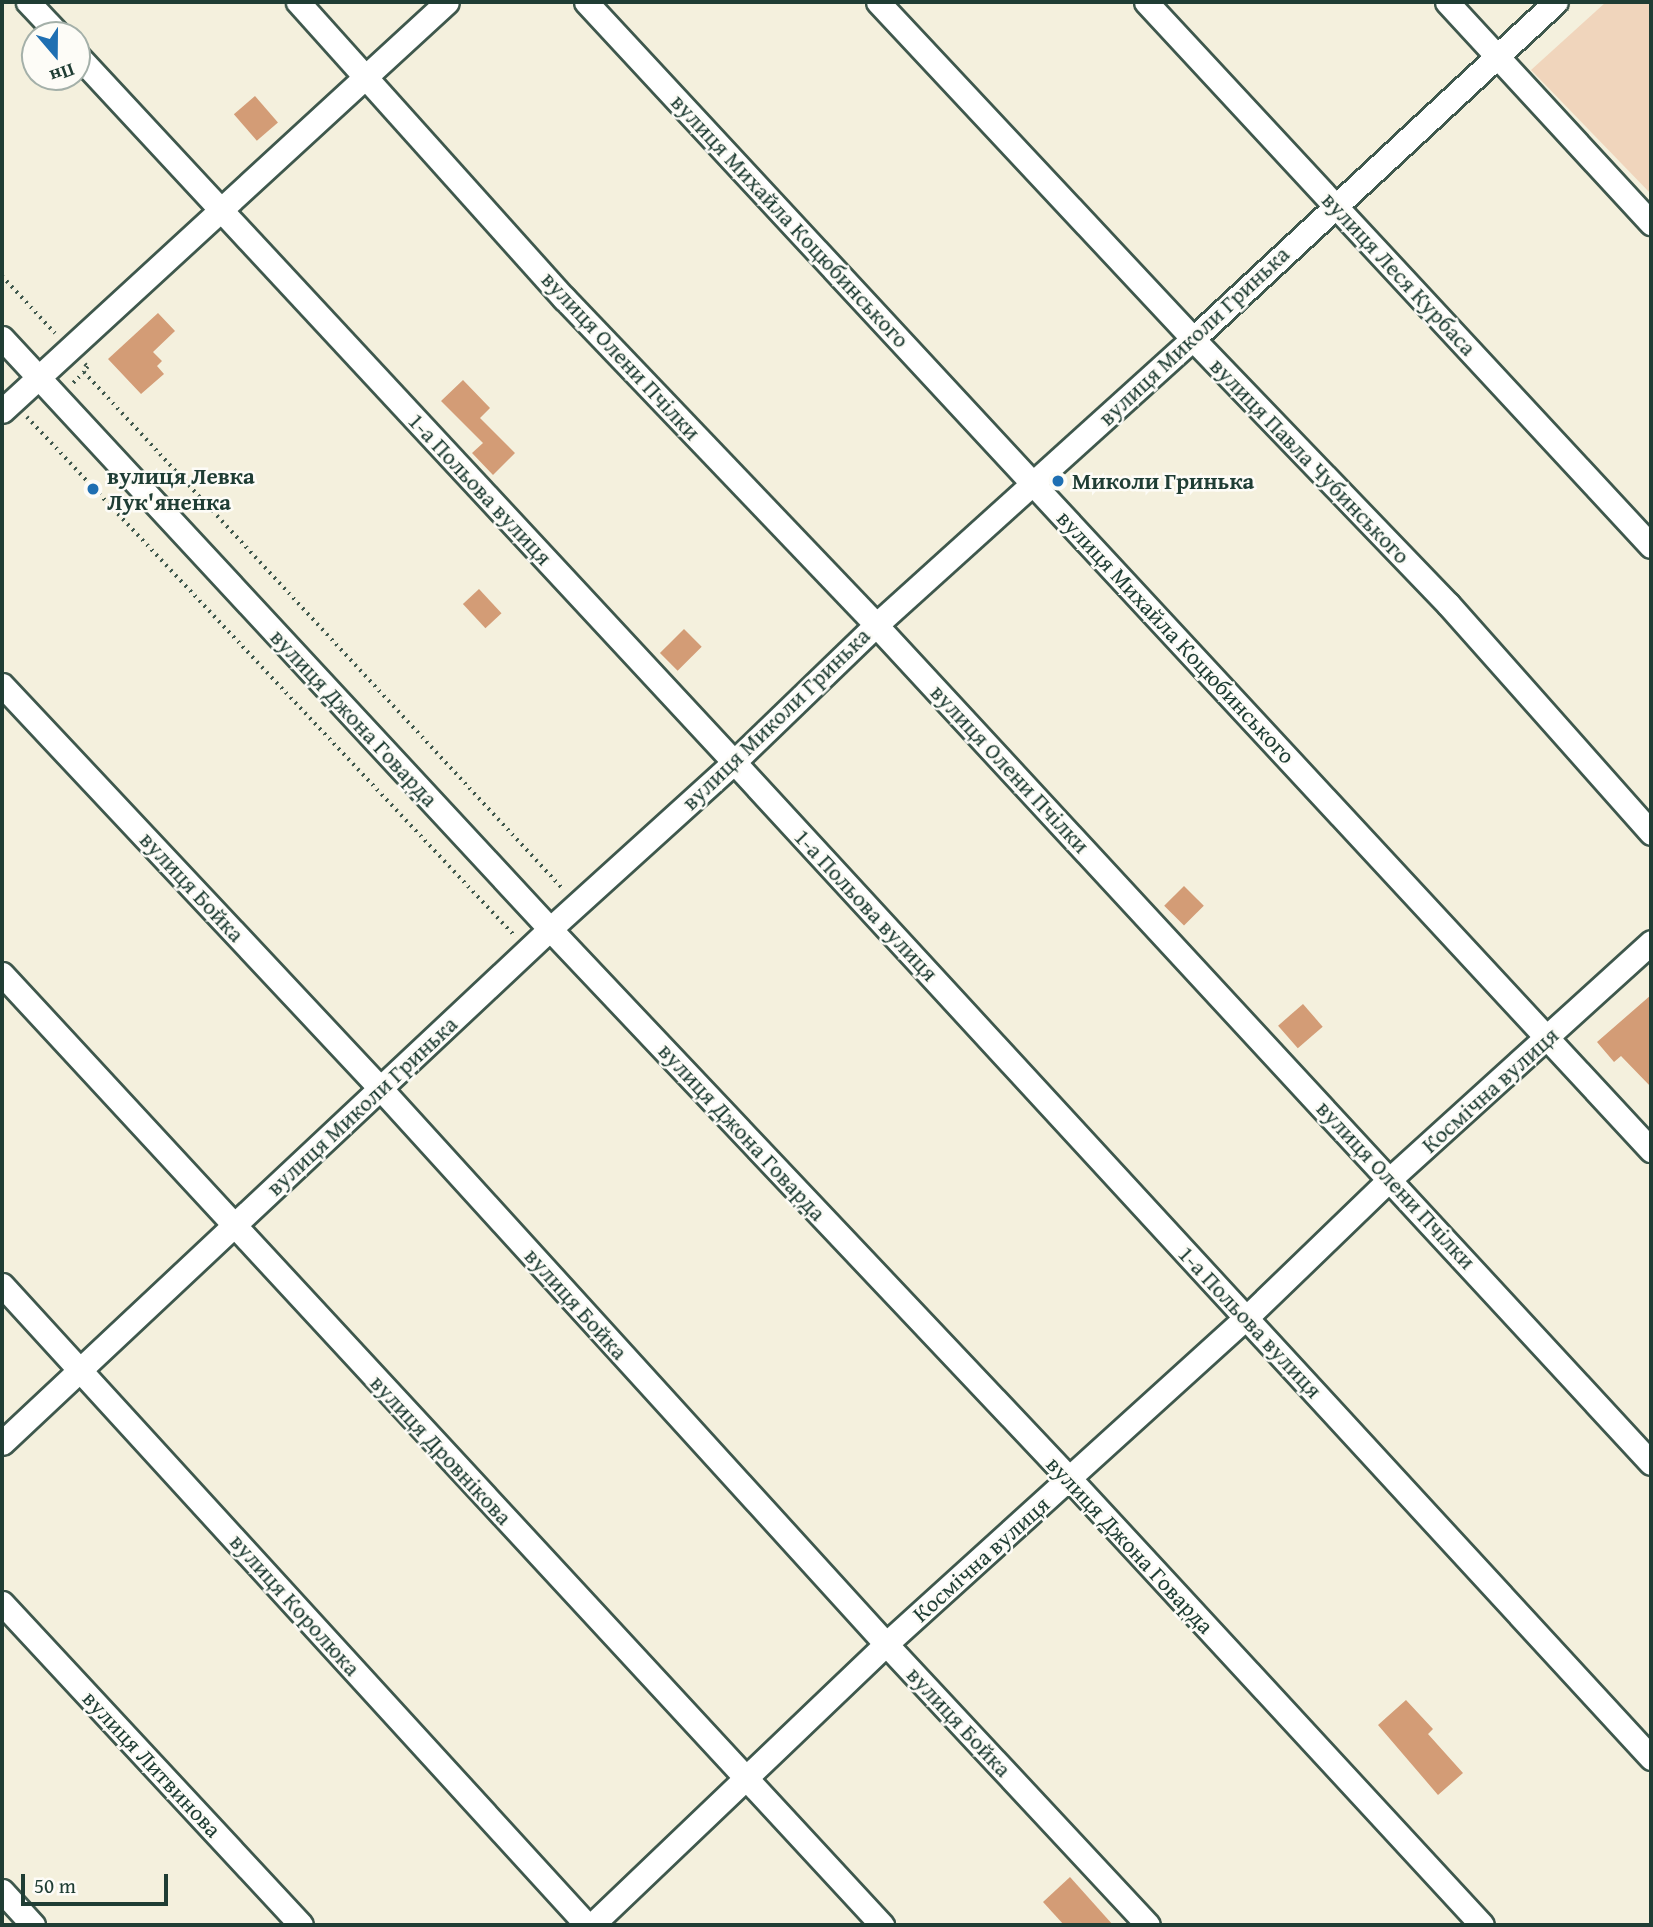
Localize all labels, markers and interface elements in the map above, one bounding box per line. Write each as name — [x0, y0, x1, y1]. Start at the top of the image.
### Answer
north arrow — [21, 21, 91, 91]
text: Пн — [46, 57, 79, 91]
street label: вулиця Михайла Коцюбинського — [665, 89, 915, 353]
street label: вулиця Леся Курбаса — [1316, 187, 1482, 361]
street label: вулиця Миколи Гринька — [1093, 241, 1295, 431]
street label: вулиця Олени Пчілки — [536, 266, 706, 446]
street label: вулиця Павла Чубинського — [1204, 352, 1416, 570]
street label: 1-а Польова вулиця — [402, 407, 558, 571]
place label: вулиця Левка Лук'яненка — [107, 462, 255, 516]
place label: Миколи Гринька — [1072, 467, 1254, 495]
marker: Миколи Гринька — [1050, 473, 1066, 489]
marker: вулиця Левка Лук'яненка — [85, 481, 101, 497]
street label: вулиця Михайла Коцюбинського — [1051, 505, 1301, 769]
street label: вулиця Миколи Гринька — [676, 622, 876, 816]
street label: вулиця Джона Говарда — [265, 624, 443, 812]
street label: вулиця Олени Пчілки — [925, 679, 1095, 859]
street label: 1-а Польова вулиця — [788, 823, 944, 987]
street label: вулиця Бойка — [134, 826, 250, 948]
street label: вулиця Миколи Гринька — [261, 1011, 463, 1201]
street label: Космічна вулиця — [1416, 1021, 1564, 1159]
street label: вулиця Джона Говарда — [653, 1038, 831, 1226]
street label: вулиця Олени Пчілки — [1311, 1095, 1481, 1275]
street label: 1-а Польова вулиця — [1172, 1240, 1328, 1404]
street label: вулиця Бойка — [519, 1243, 633, 1365]
street label: вулиця Дровнікова — [364, 1369, 518, 1531]
street label: вулиця Джона Говарда — [1041, 1451, 1219, 1639]
street label: Космічна вулиця — [907, 1490, 1055, 1628]
street label: вулиця Королюка — [224, 1528, 366, 1682]
street label: вулиця Бойка — [901, 1661, 1017, 1783]
street label: вулиця Литвинова — [77, 1685, 227, 1843]
scale bar — [24, 1860, 172, 1904]
text: 50 m — [34, 1870, 76, 1901]

